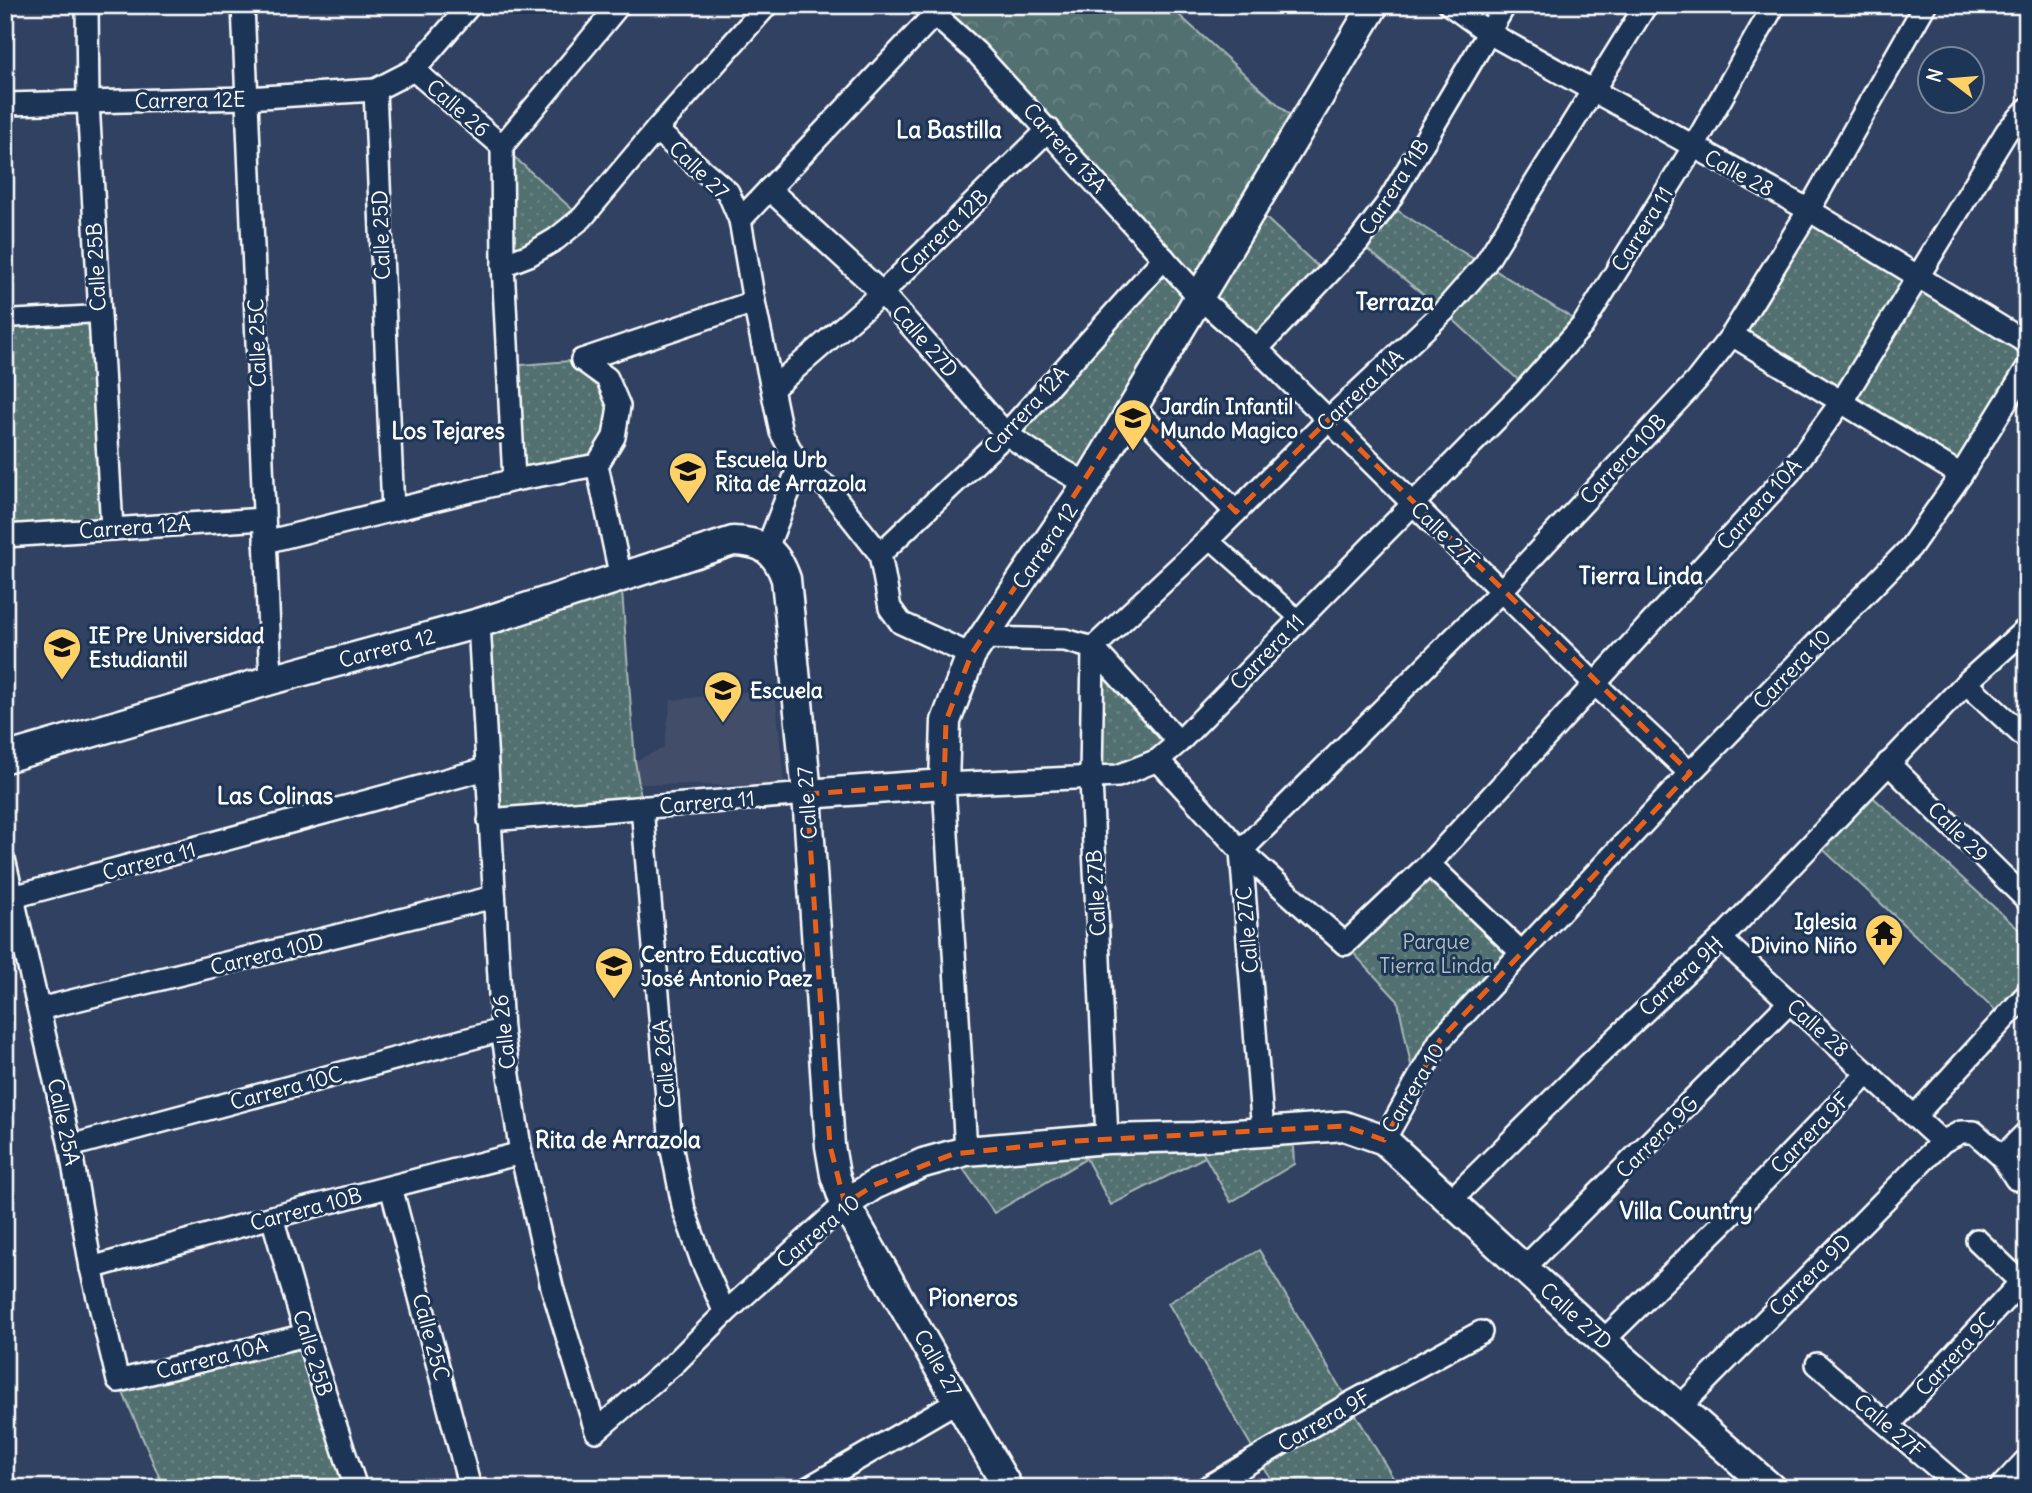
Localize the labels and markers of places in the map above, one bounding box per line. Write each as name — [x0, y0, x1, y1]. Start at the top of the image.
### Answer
place label: Jardín Infantil Mundo Magico — [1160, 393, 1298, 444]
school or university icon: Jardín Infantil Mundo Magico — [1112, 397, 1154, 452]
place label: Escuela Urb Rita de Arrazola — [715, 446, 866, 497]
school or university icon: Escuela Urb Rita de Arrazola — [667, 450, 709, 505]
place label: IE Pre Universidad Estudiantil — [89, 622, 265, 673]
school or university icon: IE Pre Universidad Estudiantil — [41, 626, 83, 681]
school or university icon: Escuela — [702, 669, 744, 724]
place label: Escuela — [750, 677, 823, 704]
place label: Iglesia Divino Niño — [1750, 908, 1857, 959]
temple icon: Iglesia Divino Niño — [1863, 912, 1905, 967]
place label: Centro Educativo José Antonio Paez — [641, 941, 813, 992]
school or university icon: Centro Educativo José Antonio Paez — [593, 945, 635, 1000]

